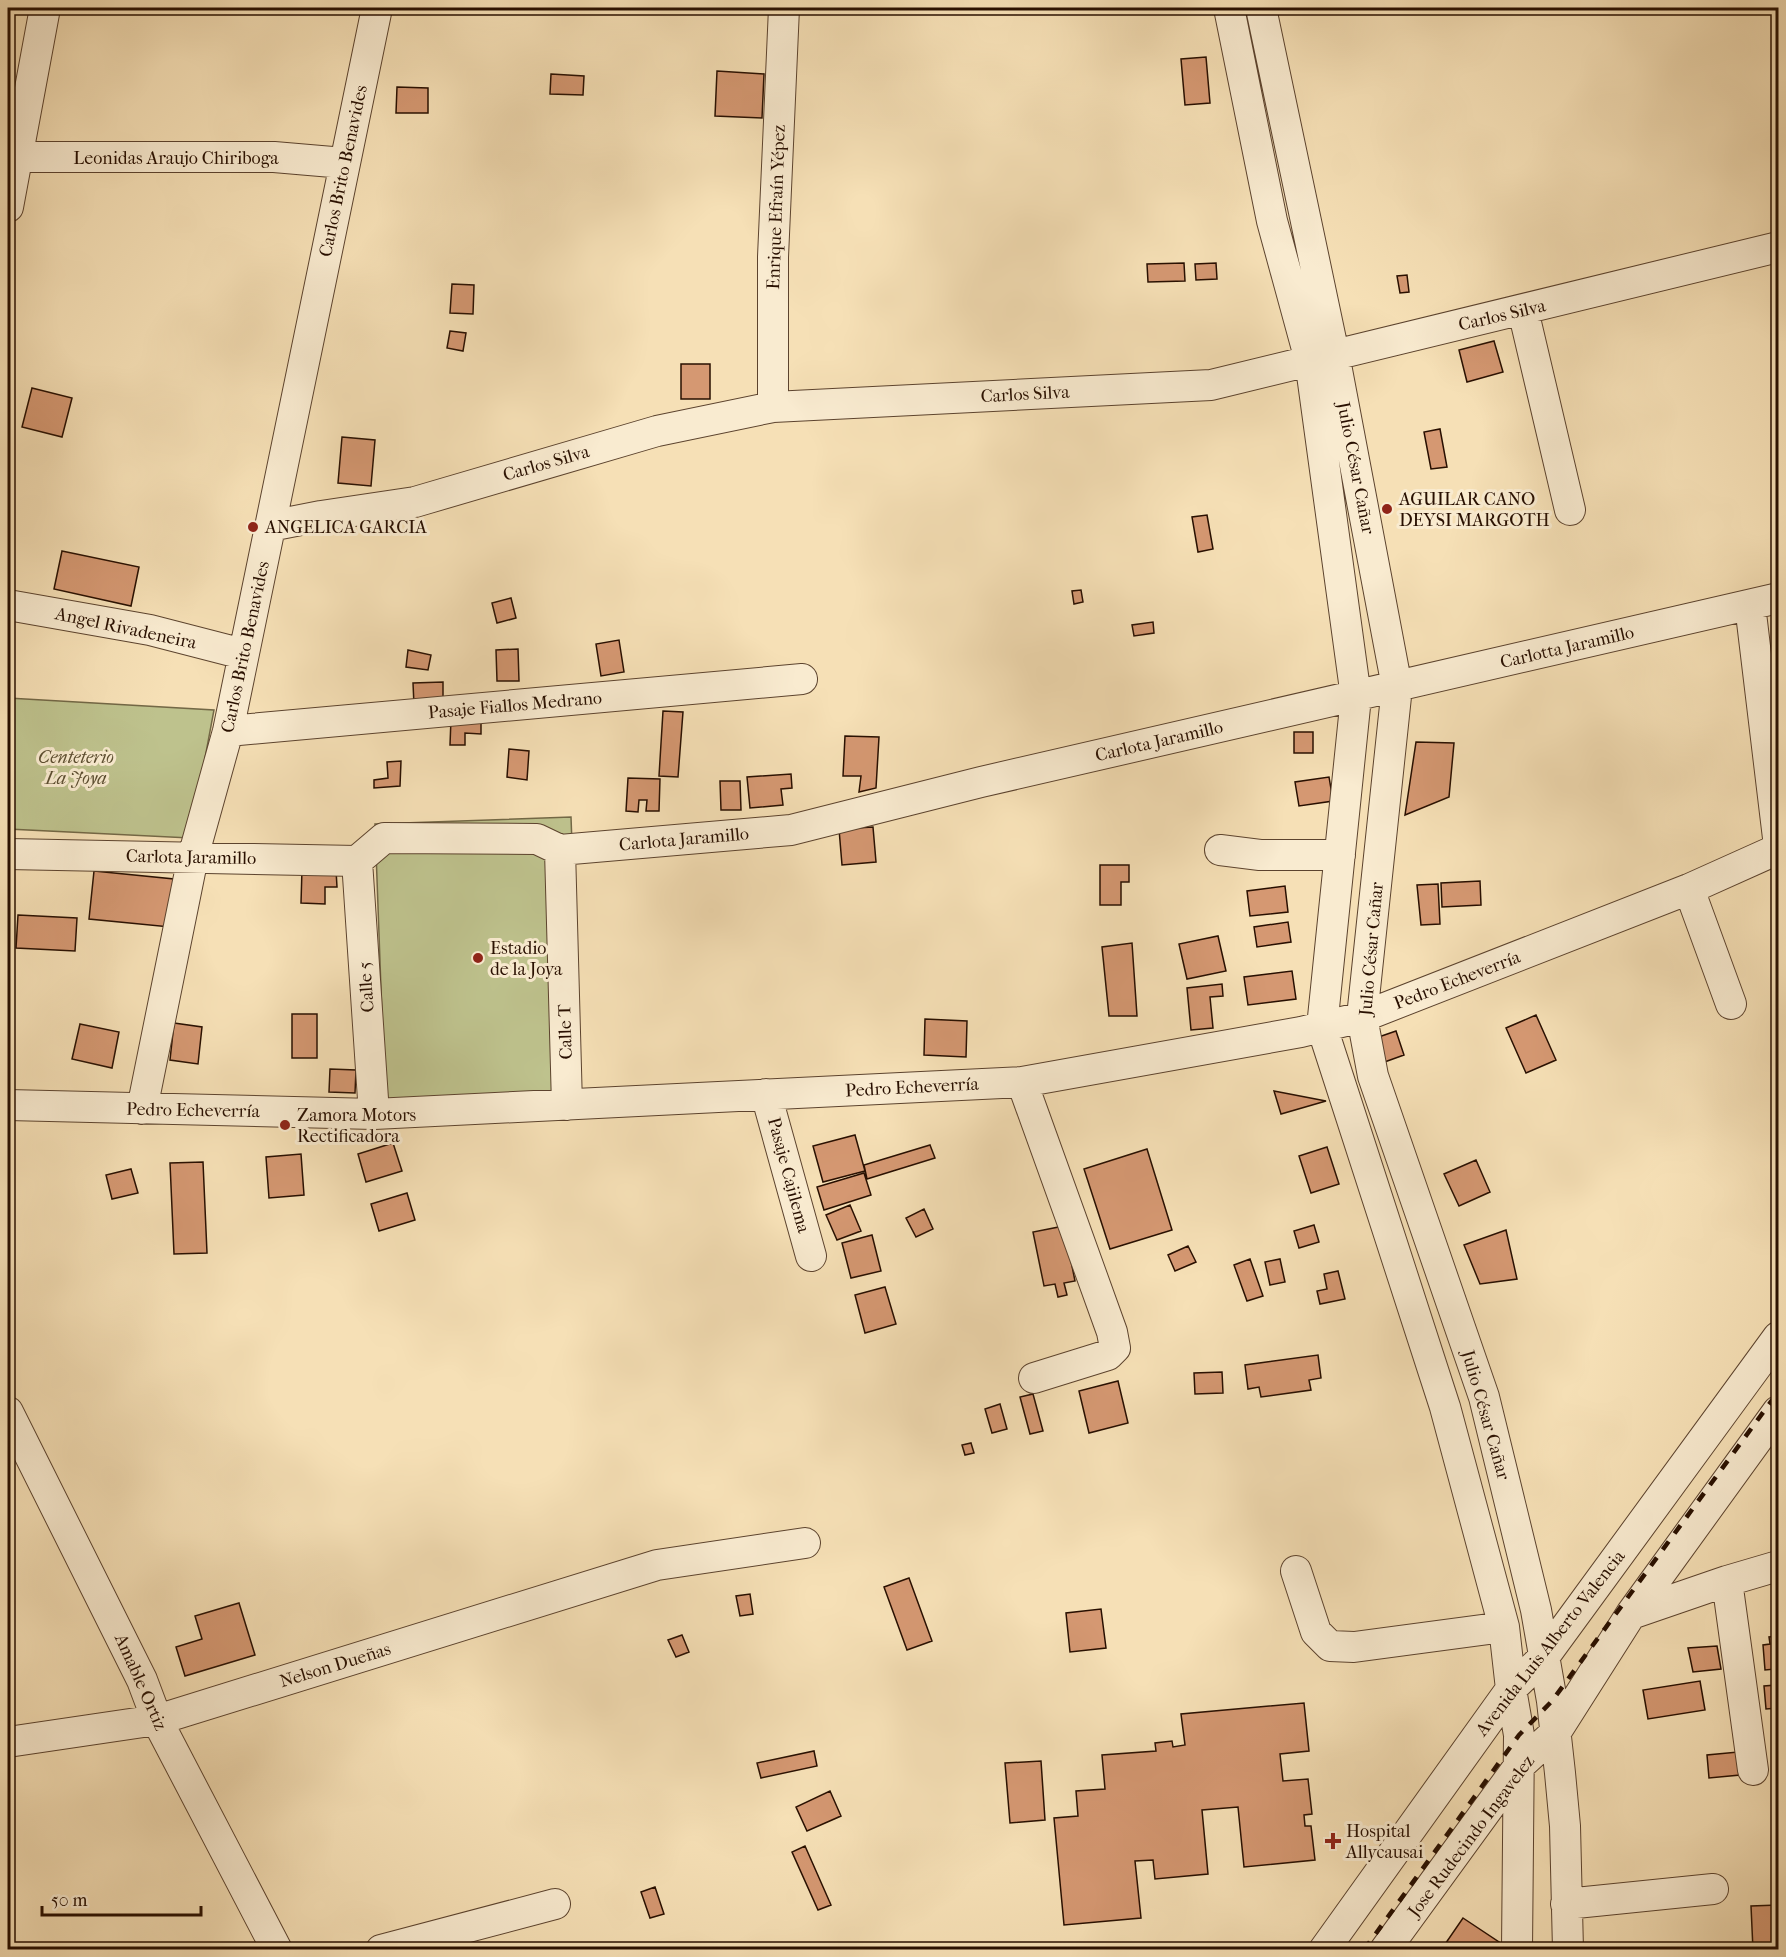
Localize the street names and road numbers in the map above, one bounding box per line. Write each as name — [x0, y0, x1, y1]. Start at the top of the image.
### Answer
street label: Carlos Brito Benavides — [315, 83, 372, 259]
street label: Enrique Efraín Yépez — [763, 124, 790, 290]
street label: Leonidas Araujo Chiriboga — [73, 148, 279, 169]
street label: Carlos Silva — [1456, 295, 1548, 336]
street label: Carlos Silva — [980, 382, 1071, 407]
street label: Julio César Cañar — [1332, 398, 1379, 536]
street label: Carlos Silva — [501, 441, 592, 486]
street label: Carlos Brito Benavides — [217, 559, 274, 735]
street label: Angel Rivadeneira — [52, 603, 199, 654]
street label: Carlotta Jaramillo — [1498, 622, 1636, 673]
street label: Pasaje Fiallos Medrano — [427, 687, 603, 724]
street label: Carlota Jaramillo — [1093, 717, 1225, 766]
street label: Carlota Jaramillo — [618, 823, 750, 856]
street label: Carlota Jaramillo — [126, 846, 256, 869]
street label: Julio César Cañar — [1355, 881, 1388, 1019]
street label: Pedro Echeverría — [1391, 946, 1524, 1014]
street label: Calle 5 — [354, 961, 379, 1013]
street label: Calle T — [554, 1003, 577, 1060]
street label: Pedro Echeverría — [845, 1073, 980, 1101]
street label: Pedro Echeverría — [126, 1099, 261, 1122]
street label: Pasaje Cajilema — [763, 1115, 814, 1236]
street label: Julio César Cañar — [1456, 1346, 1514, 1483]
street label: Avenida Luis Alberto Valencia — [1471, 1546, 1630, 1741]
street label: Amable Ortiz — [109, 1630, 171, 1734]
street label: Nelson Dueñas — [277, 1638, 394, 1692]
street label: Jose Rudecindo Ingavelez — [1402, 1751, 1539, 1923]

